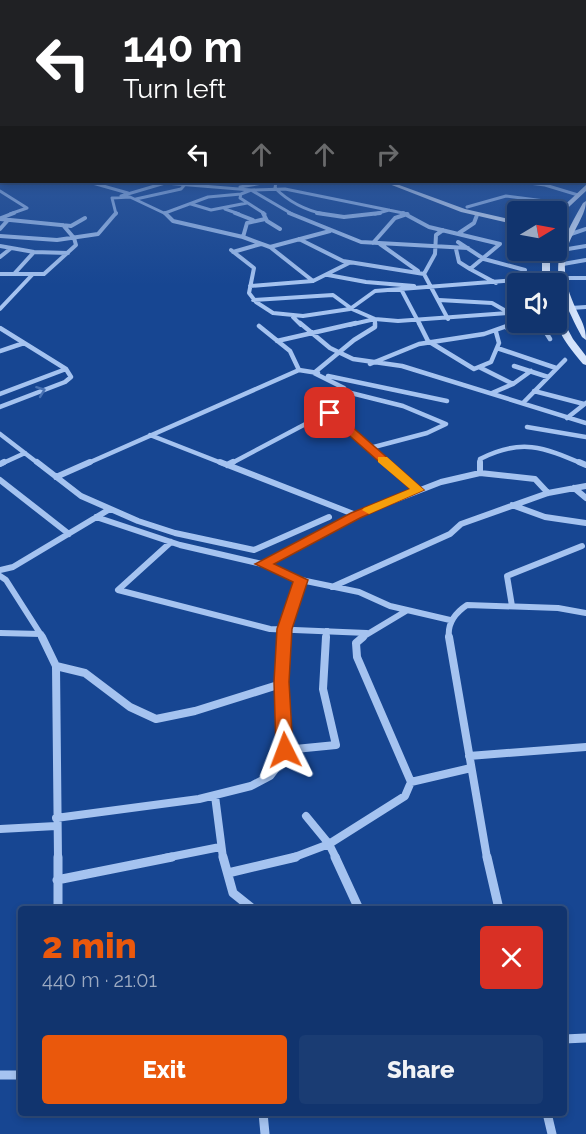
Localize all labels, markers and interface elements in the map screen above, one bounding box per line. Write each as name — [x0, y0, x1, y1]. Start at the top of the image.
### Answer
text: 140 m — [123, 23, 243, 72]
icon: left — [24, 24, 102, 102]
text: Turn left — [123, 73, 226, 104]
icon: left — [182, 138, 215, 171]
icon: ahead — [245, 138, 278, 171]
icon: ahead — [308, 138, 341, 171]
icon: right — [371, 138, 404, 171]
north arrow — [507, 201, 567, 261]
map controls — [507, 201, 567, 333]
button: sound — [507, 273, 567, 333]
one-way arrow — [35, 386, 46, 399]
pin — [304, 387, 355, 438]
icon: arrive — [313, 396, 346, 429]
position arrow — [253, 718, 317, 782]
text: 2 min — [42, 924, 137, 966]
button: close — [480, 926, 543, 989]
text: 440 m · 21:01 — [42, 968, 157, 992]
button: Exit — [42, 1035, 287, 1104]
button: Share — [299, 1035, 543, 1104]

